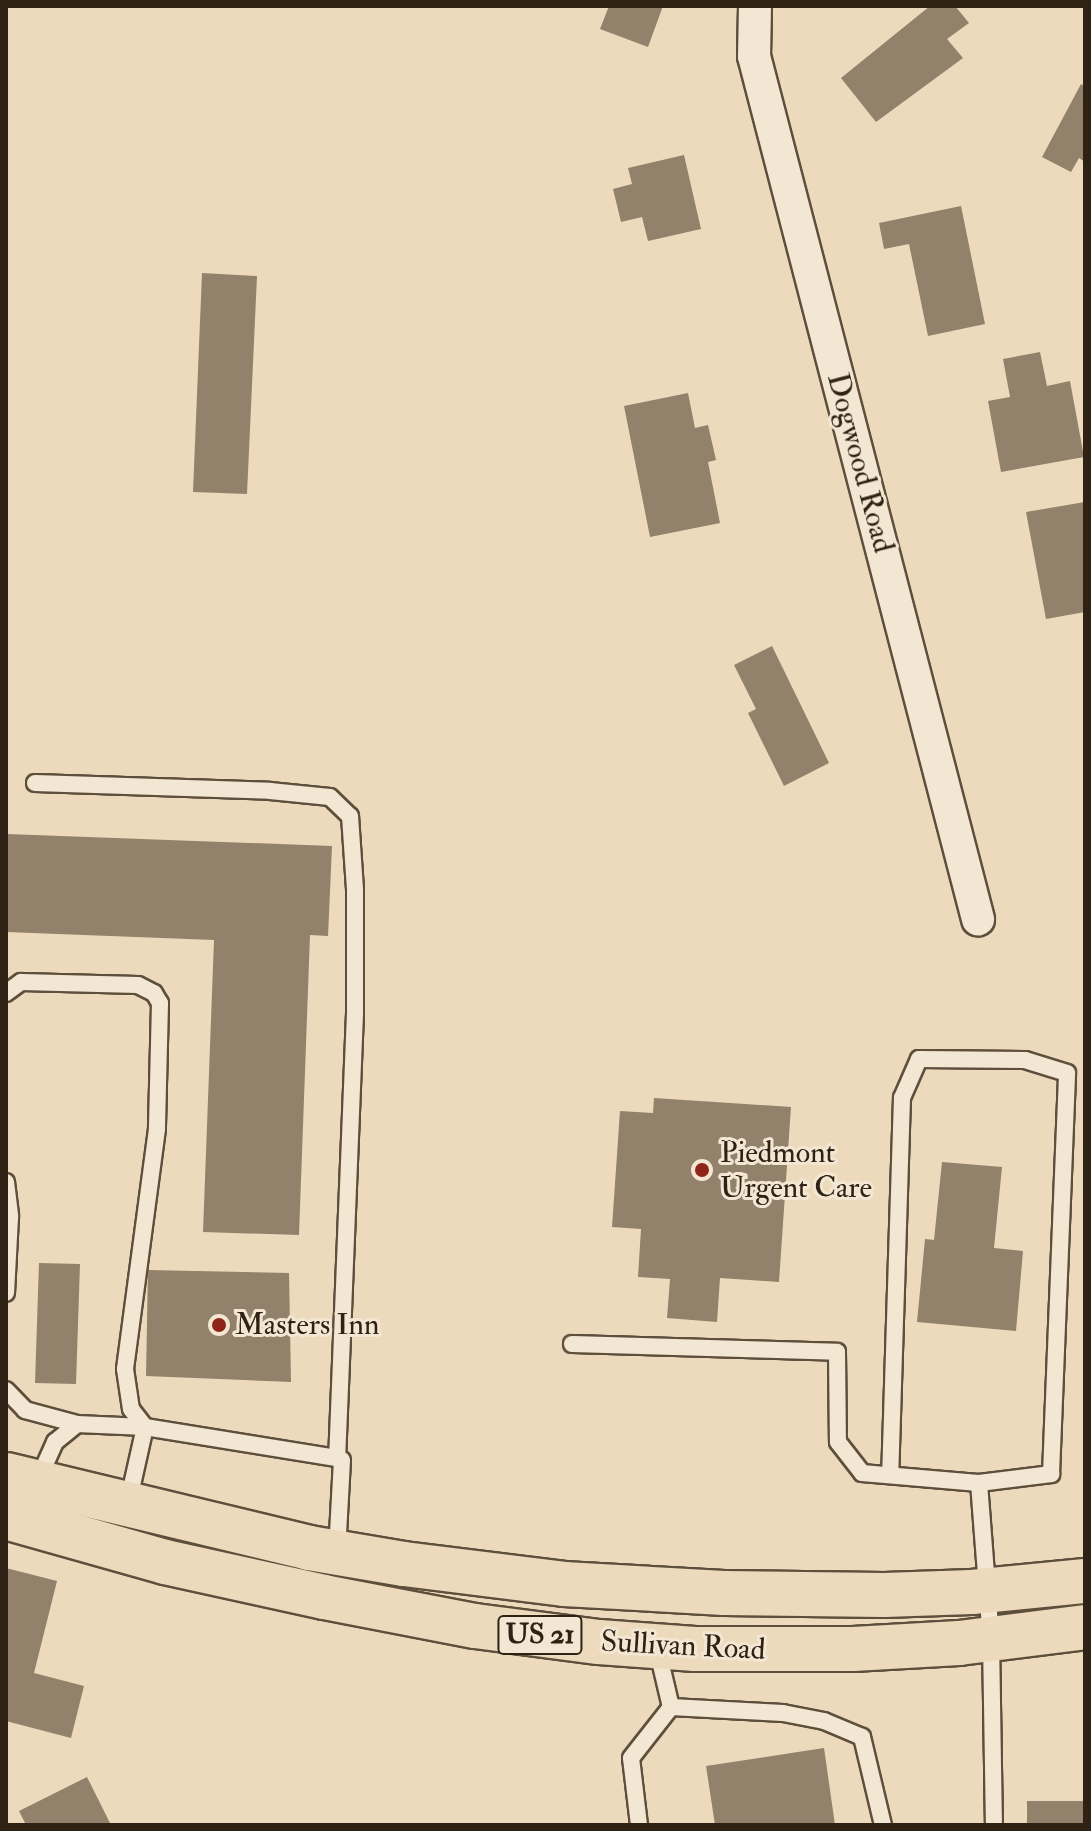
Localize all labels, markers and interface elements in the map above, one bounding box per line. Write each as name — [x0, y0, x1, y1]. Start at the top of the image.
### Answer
street label: Dogwood Road — [819, 369, 901, 557]
place label: Piedmont Urgent Care — [720, 1135, 872, 1206]
marker: Piedmont Urgent Care — [691, 1159, 713, 1181]
place label: Masters Inn — [235, 1307, 380, 1343]
marker: Masters Inn — [210, 1316, 228, 1334]
road number: US 21 — [496, 1611, 584, 1659]
street label: Sullivan Road — [600, 1624, 766, 1668]

